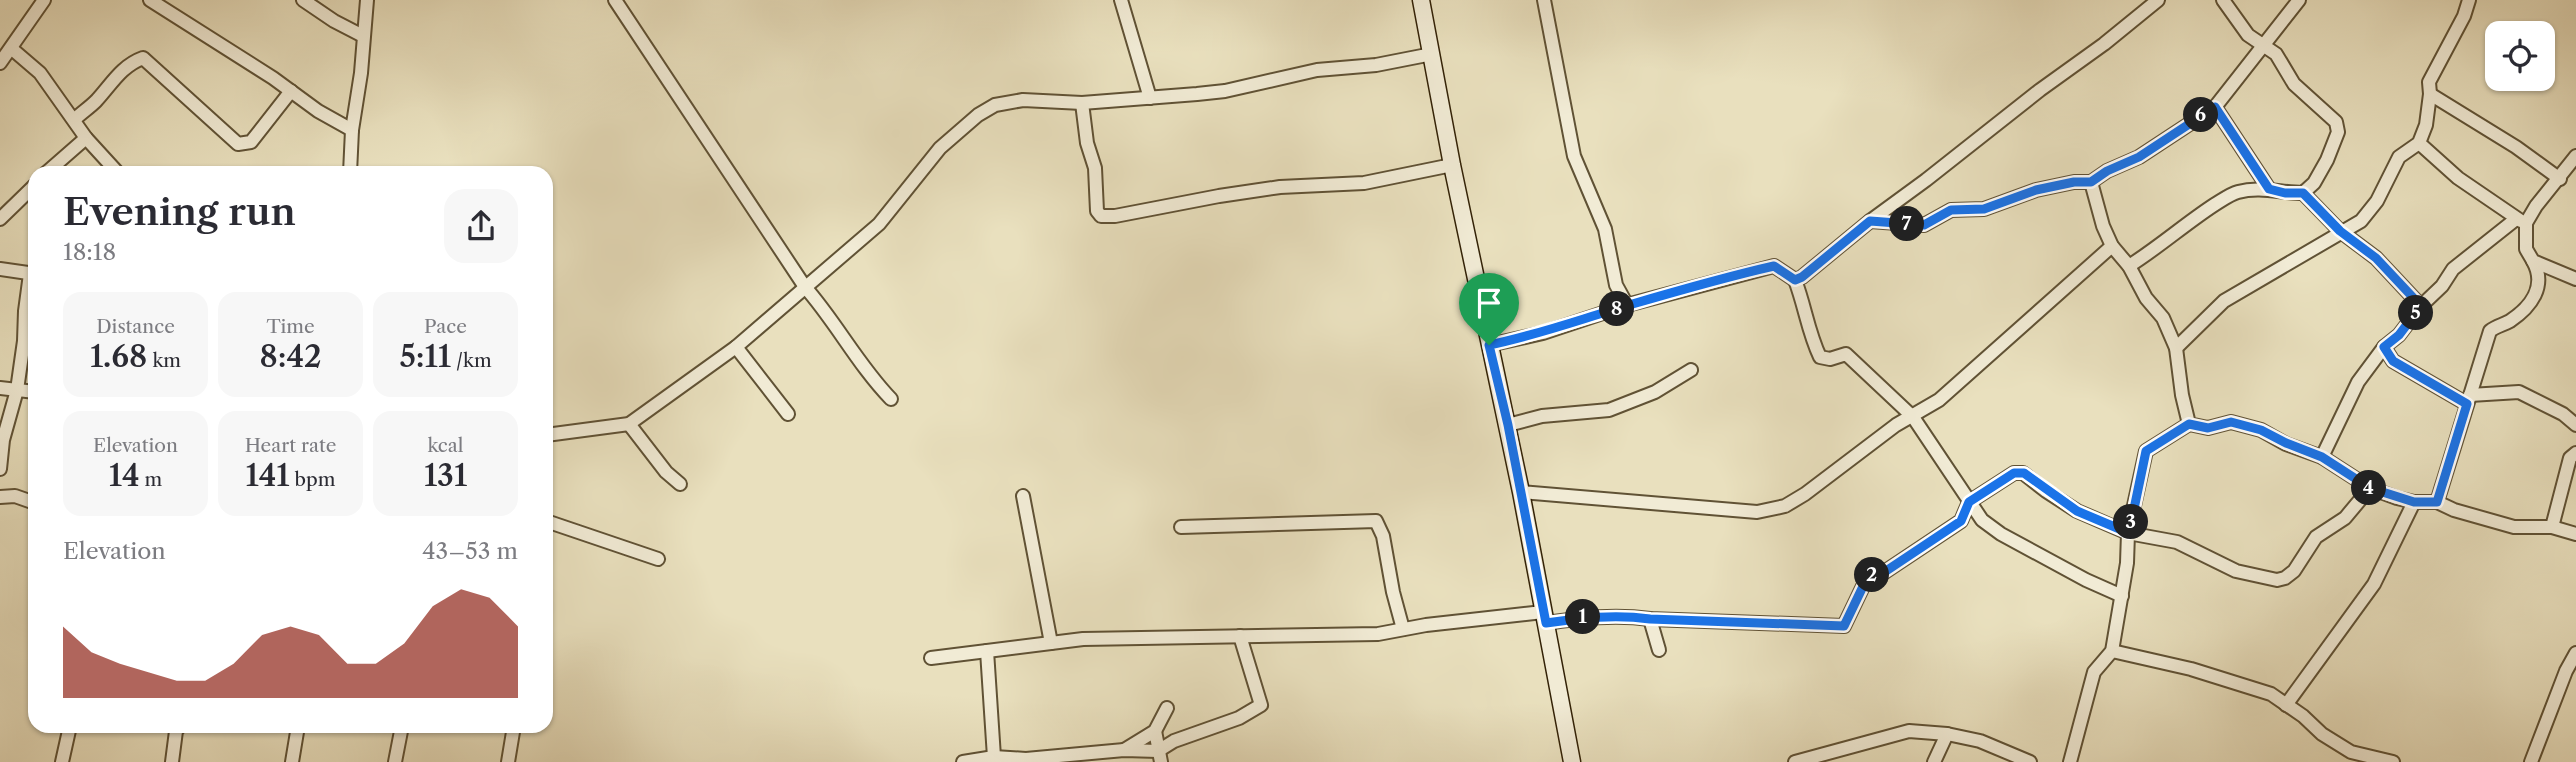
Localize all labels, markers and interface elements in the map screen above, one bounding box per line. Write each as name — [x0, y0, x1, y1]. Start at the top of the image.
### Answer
map controls — [2485, 21, 2555, 91]
button: locate — [2485, 21, 2555, 91]
pin: 6 — [2184, 97, 2218, 132]
text: 6 — [2195, 103, 2206, 126]
text: Evening run — [63, 188, 296, 235]
button: share — [444, 189, 518, 263]
pin: 7 — [1890, 206, 1924, 242]
text: 7 — [1902, 212, 1911, 235]
text: 18:18 — [63, 238, 116, 266]
pin — [1459, 273, 1519, 345]
icon: arrive — [1470, 284, 1508, 322]
pin: 8 — [1600, 292, 1634, 326]
pin: 5 — [2398, 296, 2434, 330]
text: 8 — [1611, 297, 1622, 320]
text: 5 — [2410, 301, 2421, 324]
text: Distance — [96, 315, 175, 338]
text: Time — [266, 315, 315, 338]
text: Pace — [424, 315, 467, 338]
text: 1.68 — [90, 338, 147, 375]
text: 8:42 — [259, 338, 322, 375]
text: 5:11 — [399, 338, 451, 375]
text: km — [147, 349, 181, 372]
text: /km — [451, 349, 492, 372]
text: Elevation — [93, 434, 178, 457]
text: Heart rate — [245, 434, 336, 457]
text: kcal — [428, 434, 463, 457]
text: 14 — [109, 457, 140, 494]
text: 141 — [246, 457, 290, 494]
text: 131 — [424, 457, 467, 494]
text: m — [140, 468, 162, 491]
text: bpm — [290, 468, 335, 491]
pin: 4 — [2352, 470, 2386, 505]
text: 4 — [2363, 476, 2374, 499]
pin: 3 — [2114, 504, 2148, 540]
text: 3 — [2125, 510, 2136, 533]
text: Elevation — [63, 537, 166, 565]
text: 43–53 m — [422, 537, 518, 565]
pin: 2 — [1854, 558, 1890, 592]
text: 2 — [1866, 563, 1877, 586]
pin: 1 — [1566, 600, 1600, 634]
text: 1 — [1578, 605, 1587, 628]

